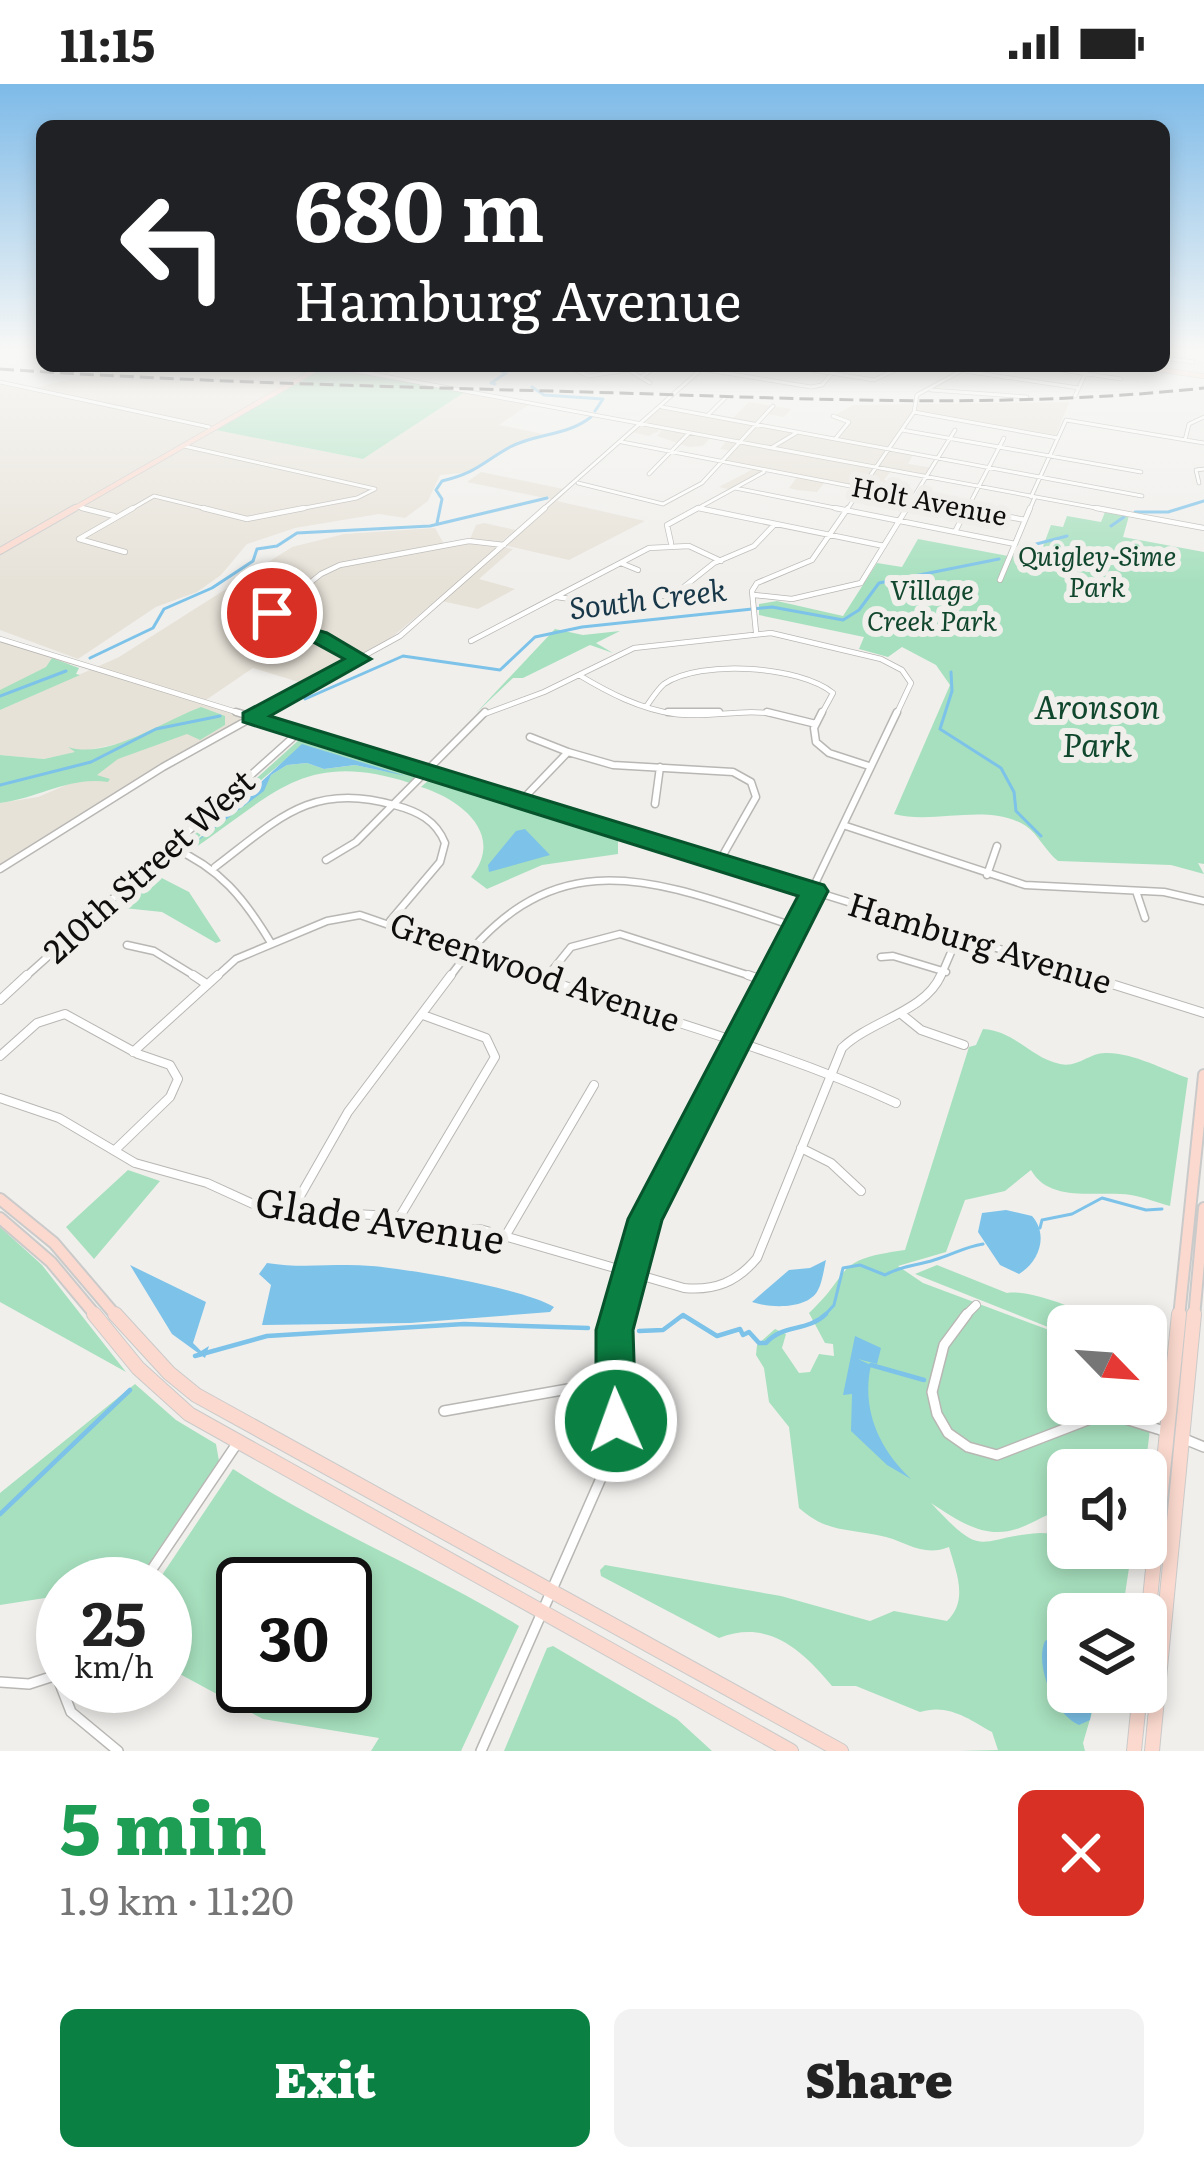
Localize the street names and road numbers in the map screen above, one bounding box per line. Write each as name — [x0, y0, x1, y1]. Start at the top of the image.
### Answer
street label: Holt Avenue — [848, 464, 1011, 534]
street label: 210th Street West — [31, 755, 264, 973]
street label: Hamburg Avenue — [843, 877, 1119, 1004]
street label: Greenwood Avenue — [384, 897, 687, 1042]
street label: Glade Avenue — [252, 1170, 509, 1266]

